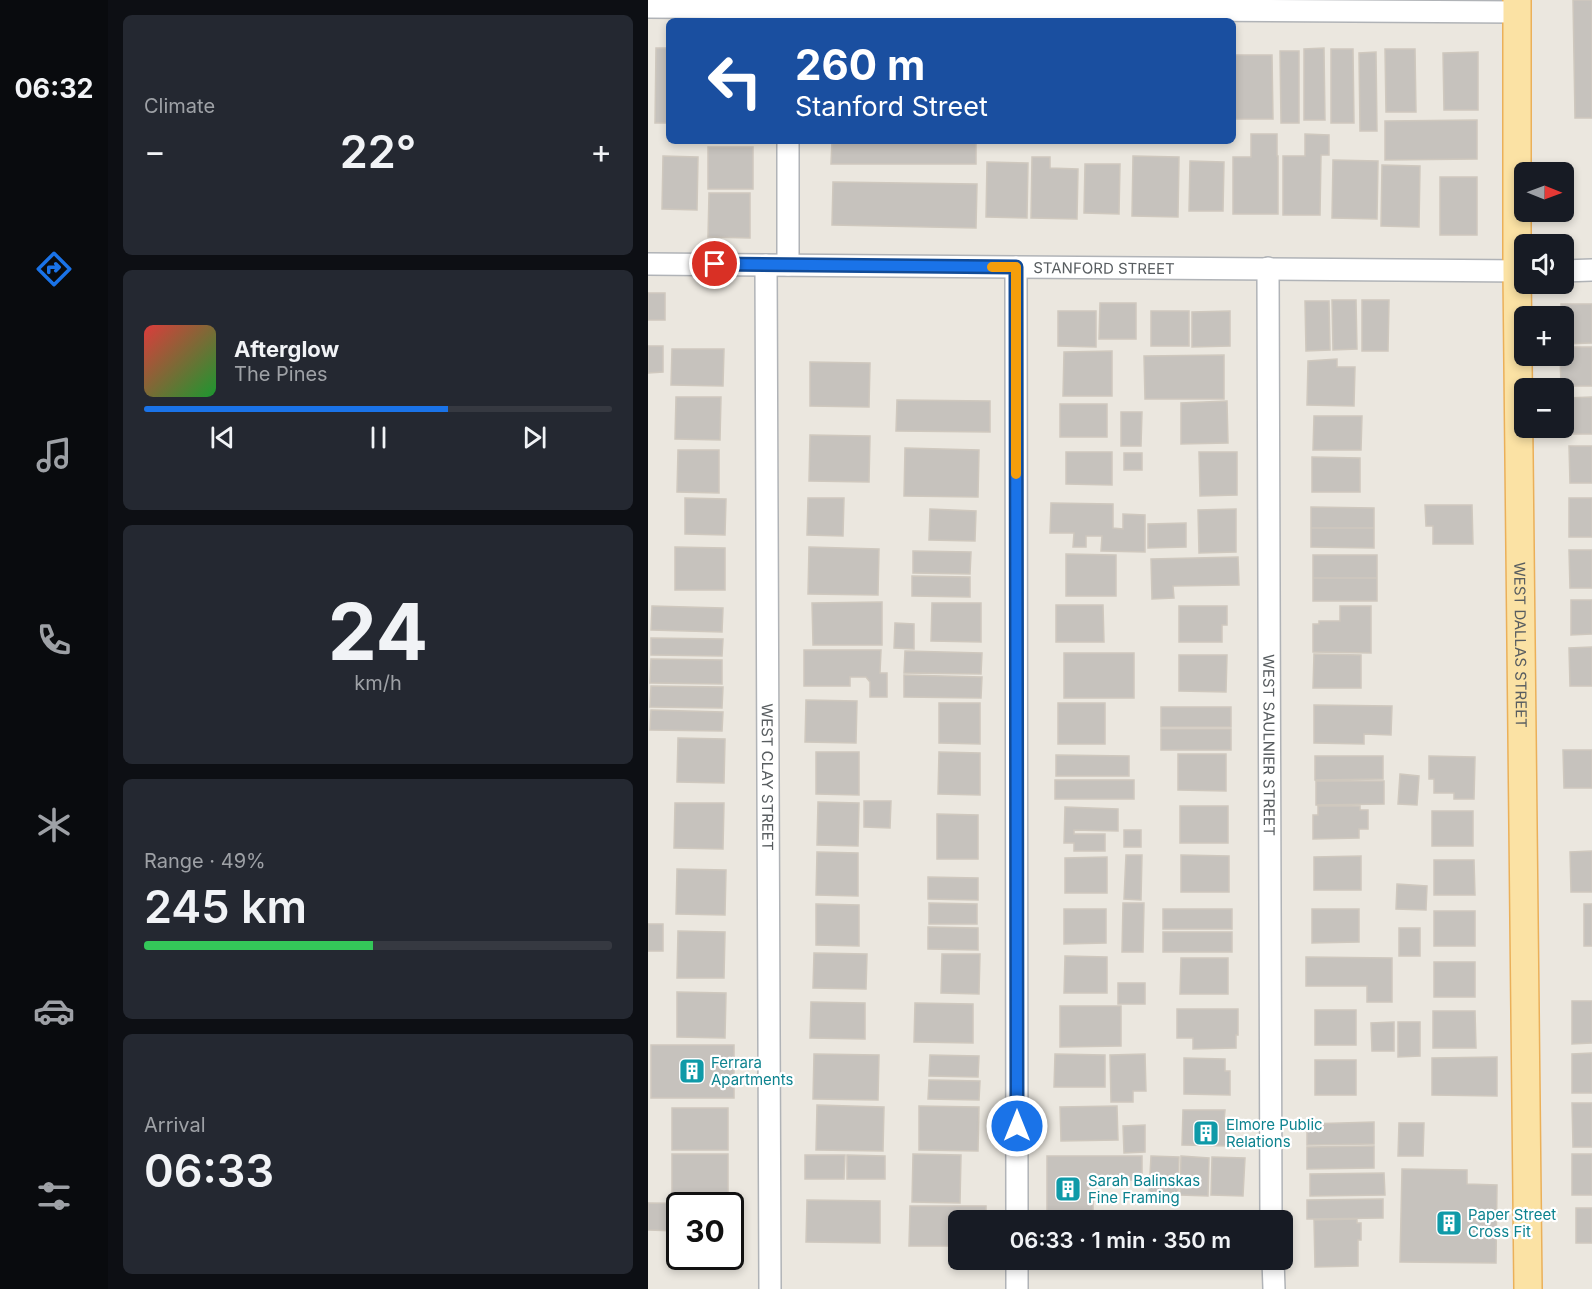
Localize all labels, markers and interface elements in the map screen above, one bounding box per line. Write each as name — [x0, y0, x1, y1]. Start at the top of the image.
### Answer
text: 260 m — [795, 39, 925, 90]
icon: left — [696, 42, 774, 120]
text: 06:32 — [14, 72, 94, 105]
text: Stanford Street — [795, 90, 988, 123]
text: Climate — [144, 94, 215, 118]
text: 22° — [340, 124, 416, 179]
text: − — [144, 131, 166, 171]
text: + — [590, 131, 612, 171]
north arrow — [1514, 162, 1574, 222]
map controls — [1514, 162, 1574, 438]
button: sound — [1514, 234, 1574, 294]
pin — [689, 238, 740, 289]
icon: arrive — [698, 247, 731, 280]
icon: directions — [33, 248, 75, 290]
street label: STANFORD STREET — [1033, 258, 1175, 278]
button: + — [1514, 306, 1574, 366]
text: Afterglow — [234, 336, 339, 362]
text: The Pines — [234, 362, 328, 386]
button: − — [1514, 378, 1574, 438]
icon: previous — [206, 421, 239, 454]
icon: pause — [362, 421, 395, 454]
icon: next — [518, 421, 551, 454]
icon: music — [33, 434, 75, 476]
street label: WEST DALLAS STREET — [1511, 562, 1531, 728]
text: 24 — [328, 584, 428, 679]
icon: phone — [33, 619, 75, 661]
street label: WEST SAULNIER STREET — [1260, 654, 1279, 836]
text: km/h — [354, 671, 402, 695]
street label: WEST CLAY STREET — [758, 703, 778, 851]
icon: climate — [33, 804, 75, 846]
text: Range · 49% — [144, 849, 266, 873]
text: 245 km — [144, 879, 307, 934]
icon: car — [33, 990, 75, 1032]
place label: Ferrara Apartments — [711, 1053, 793, 1089]
building icon: Ferrara Apartments — [677, 1056, 707, 1086]
position arrow — [985, 1094, 1049, 1158]
text: Arrival — [144, 1113, 206, 1137]
place label: Elmore Public Relations — [1226, 1115, 1323, 1151]
building icon: Elmore Public Relations — [1191, 1118, 1221, 1148]
text: 06:33 — [144, 1143, 274, 1198]
place label: Sarah Balinskas Fine Framing — [1088, 1171, 1200, 1207]
building icon: Sarah Balinskas Fine Framing — [1053, 1174, 1083, 1204]
icon: filters — [33, 1175, 75, 1217]
speed limit sign: 30 — [666, 1192, 744, 1270]
place label: Paper Street Cross Fit — [1468, 1205, 1556, 1241]
building icon: Paper Street Cross Fit — [1434, 1208, 1464, 1238]
text: 06:33 · 1 min · 350 m — [1010, 1227, 1231, 1253]

